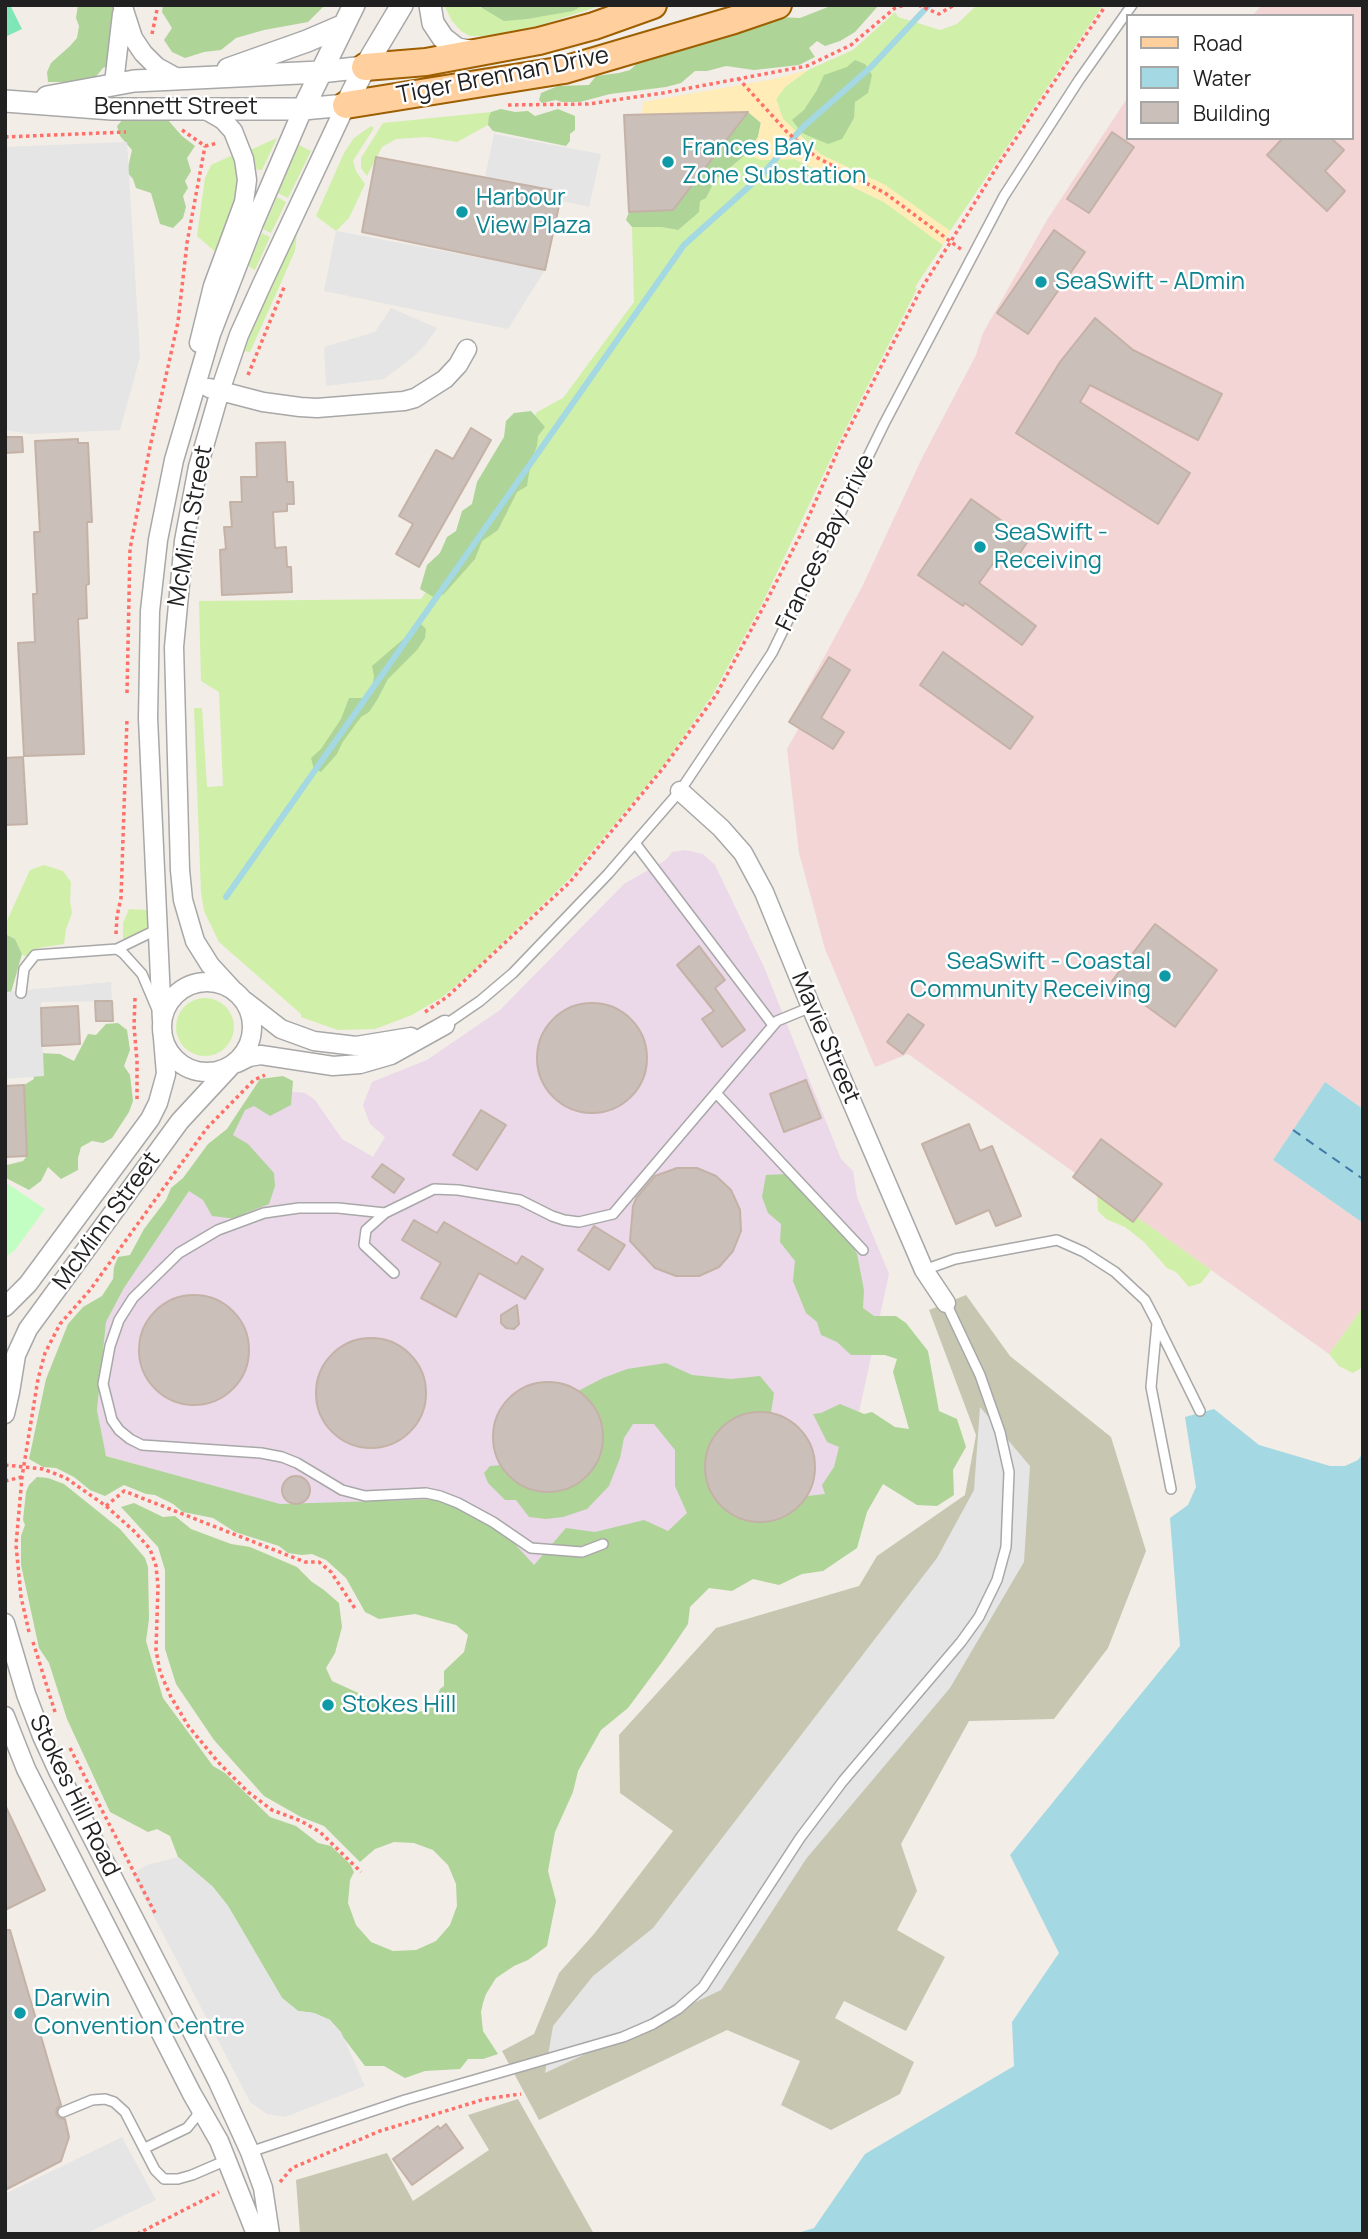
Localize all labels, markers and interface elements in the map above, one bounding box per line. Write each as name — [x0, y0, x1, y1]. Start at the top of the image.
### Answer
legend — [1126, 14, 1354, 140]
text: Road — [1193, 29, 1243, 57]
street label: Tiger Brennan Drive — [395, 41, 611, 111]
text: Water — [1193, 64, 1251, 92]
street label: Bennett Street — [94, 93, 258, 121]
text: Building — [1193, 99, 1270, 127]
place label: Frances Bay Zone Substation — [682, 134, 866, 190]
marker: Frances Bay Zone Substation — [660, 154, 676, 170]
place label: Harbour View Plaza — [476, 184, 591, 240]
marker: Harbour View Plaza — [454, 204, 470, 220]
place label: SeaSwift - ADmin — [1055, 268, 1245, 296]
marker: SeaSwift - ADmin — [1033, 274, 1049, 290]
street label: McMinn Street — [163, 443, 219, 609]
street label: Frances Bay Drive — [771, 450, 881, 636]
place label: SeaSwift - Receiving — [994, 519, 1108, 575]
marker: SeaSwift - Receiving — [972, 539, 988, 555]
place label: SeaSwift - Coastal Community Receiving — [910, 948, 1151, 1004]
street label: Mavie Street — [784, 968, 866, 1108]
marker: SeaSwift - Coastal Community Receiving — [1157, 968, 1173, 984]
street label: McMinn Street — [47, 1147, 167, 1295]
place label: Stokes Hill — [342, 1691, 456, 1719]
marker: Stokes Hill — [320, 1697, 336, 1713]
street label: Stokes Hill Road — [22, 1711, 126, 1881]
place label: Darwin Convention Centre — [34, 1985, 245, 2041]
marker: Darwin Convention Centre — [12, 2005, 28, 2021]

